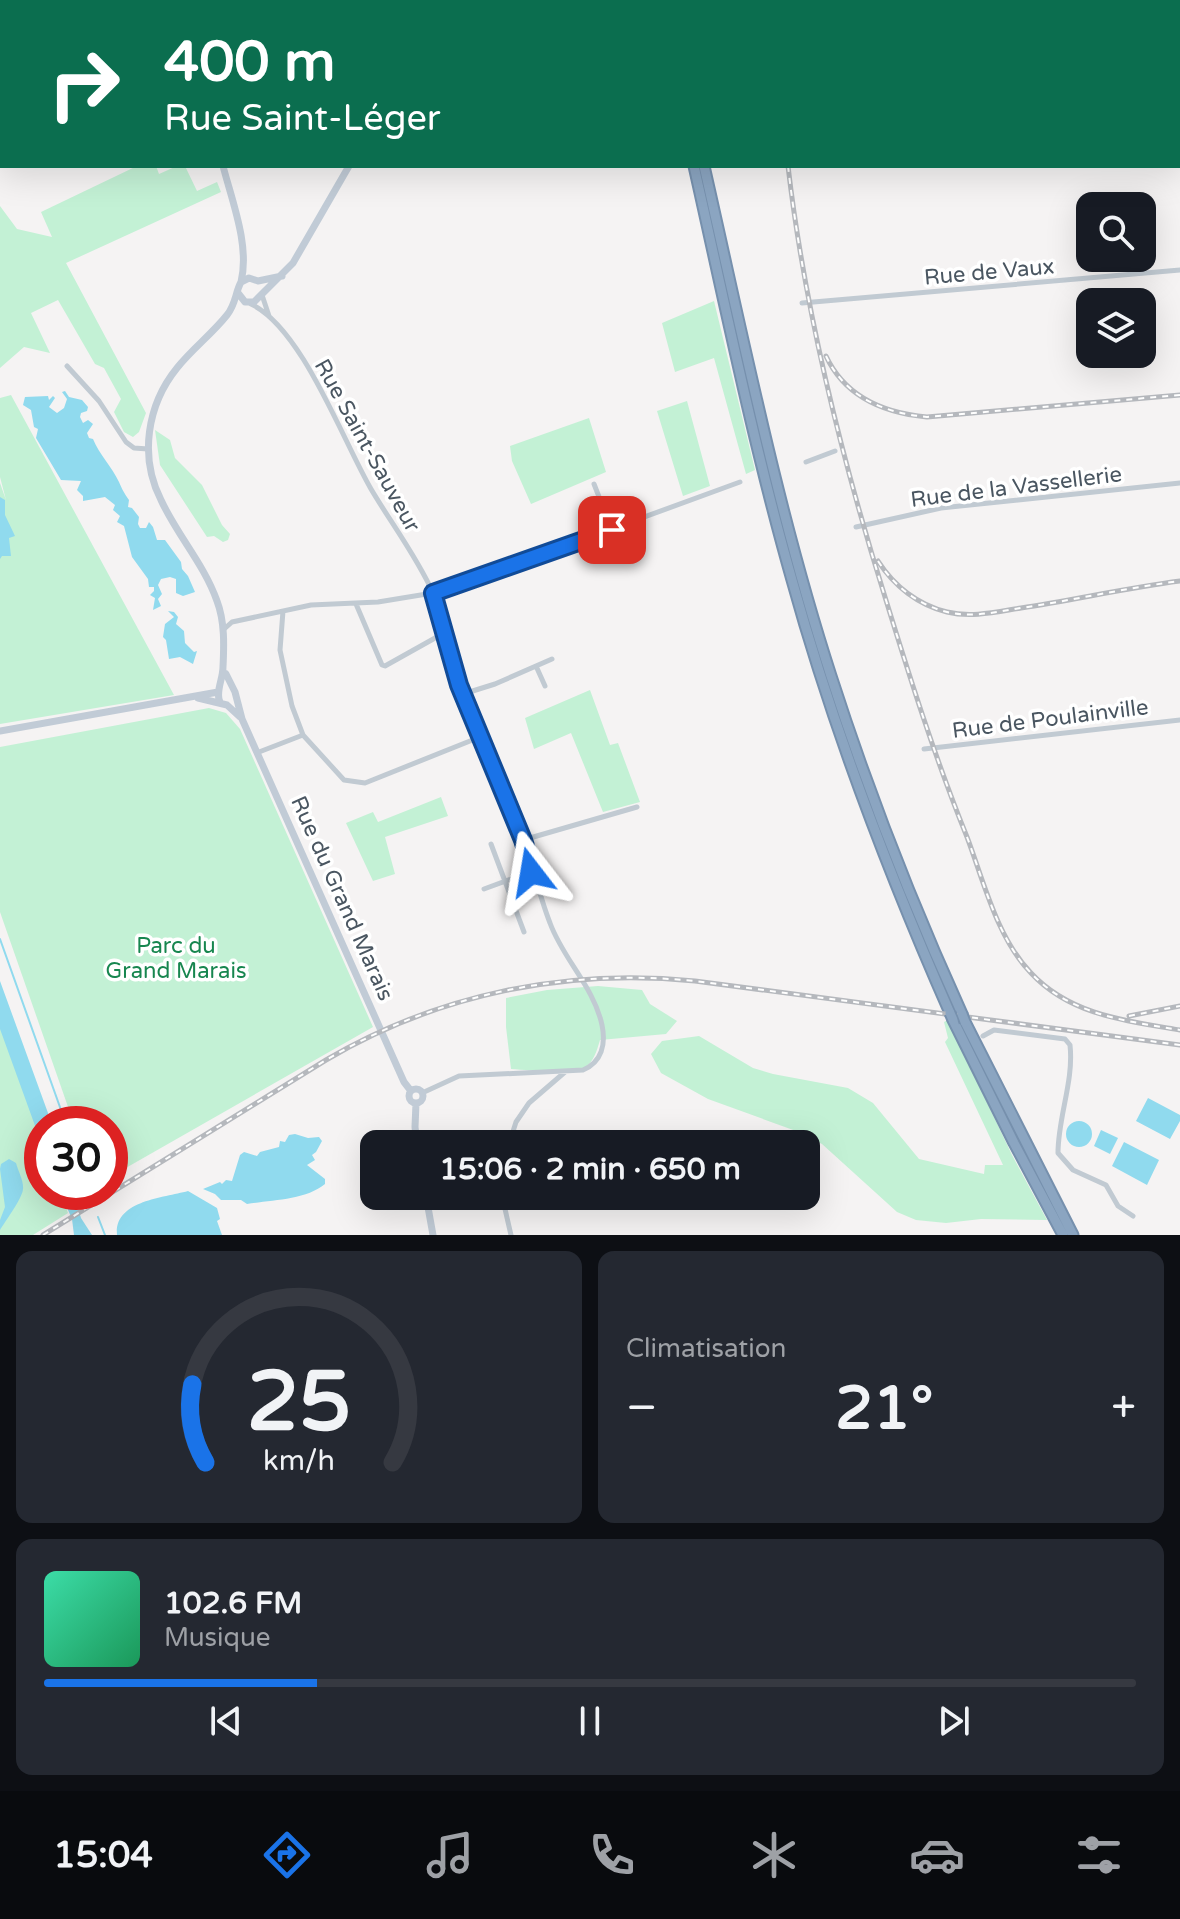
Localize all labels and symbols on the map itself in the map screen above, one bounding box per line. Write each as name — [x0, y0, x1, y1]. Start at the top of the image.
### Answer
street label: Rue de Vaux — [923, 253, 1055, 291]
street label: Rue Saint-Sauveur — [309, 354, 426, 537]
street label: Rue de la Vassellerie — [909, 461, 1123, 513]
pin — [578, 496, 646, 564]
street label: Rue de Poulainville — [950, 694, 1150, 744]
street label: Rue du Grand Marais — [285, 792, 399, 1005]
position arrow — [489, 830, 573, 914]
park label: Parc du Grand Marais — [106, 933, 246, 984]
speed limit sign: 30 — [24, 1106, 128, 1210]

